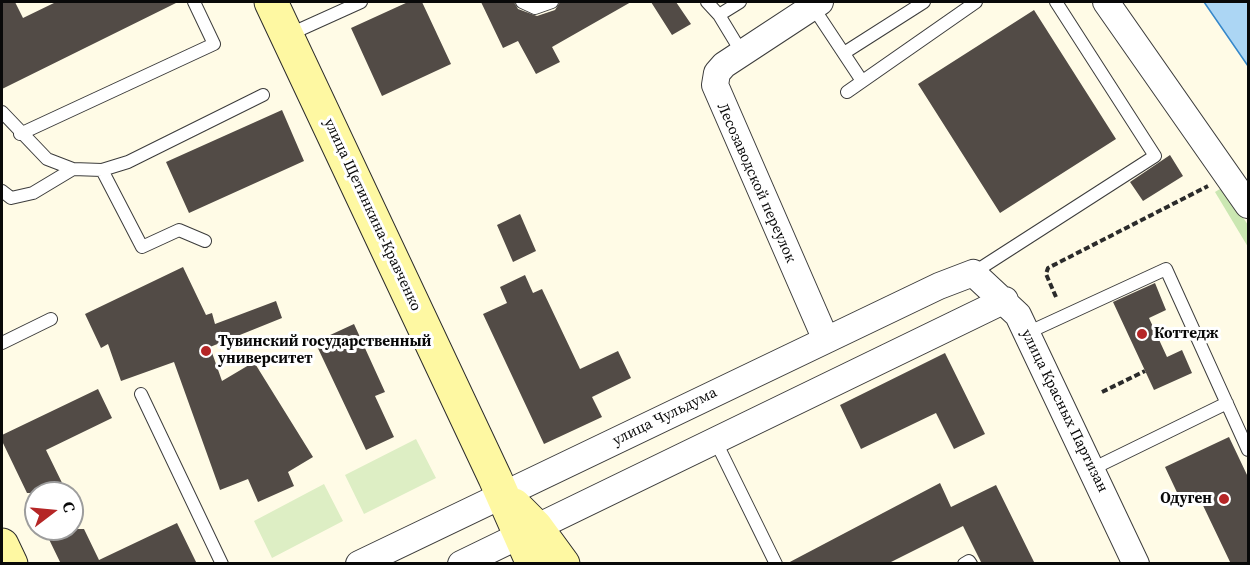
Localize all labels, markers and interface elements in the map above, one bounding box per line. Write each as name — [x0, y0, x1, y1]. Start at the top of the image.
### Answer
street label: Лесозаводской переулок — [713, 100, 799, 266]
street label: улица Щетинкина-Кравченко — [319, 116, 425, 314]
place label: Коттедж — [1154, 325, 1219, 343]
street label: улица Красных Партизан — [1017, 326, 1111, 496]
marker: Коттедж — [1135, 327, 1149, 341]
place label: Тувинский государственный университет — [218, 333, 431, 368]
marker: Тувинский государственный университет — [199, 344, 213, 358]
street label: улица Чульдума — [610, 384, 720, 450]
north arrow — [24, 481, 84, 541]
place label: Одуген — [1160, 490, 1212, 508]
marker: Одуген — [1217, 492, 1231, 506]
text: С — [57, 499, 81, 514]

